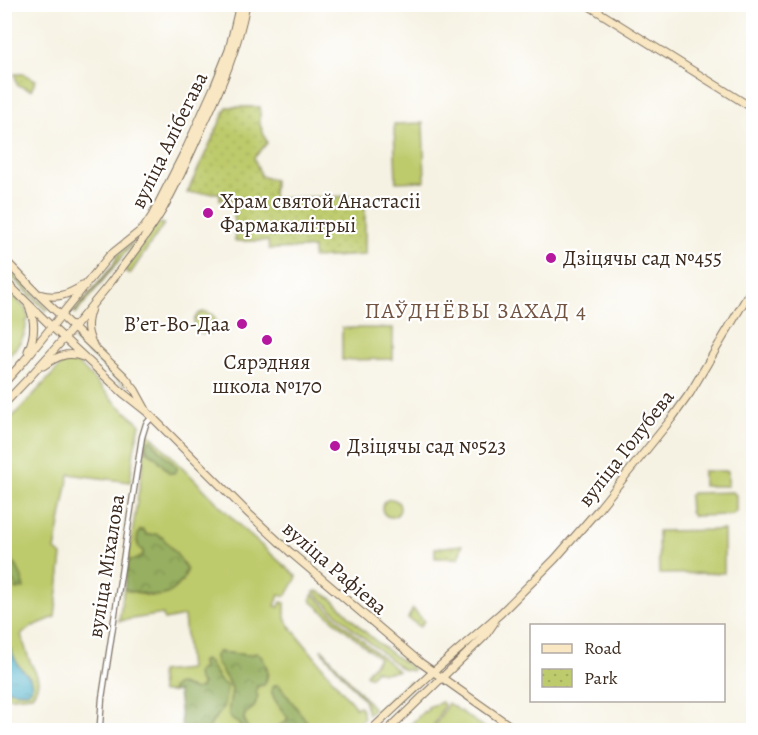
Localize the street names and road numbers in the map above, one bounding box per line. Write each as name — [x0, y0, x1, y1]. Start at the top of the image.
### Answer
street label: вуліца Алібегава — [124, 67, 214, 213]
street label: вуліца Голубева — [572, 384, 681, 512]
street label: вуліца Міхалова — [81, 492, 131, 640]
street label: вуліца Рафіева — [277, 515, 394, 621]

